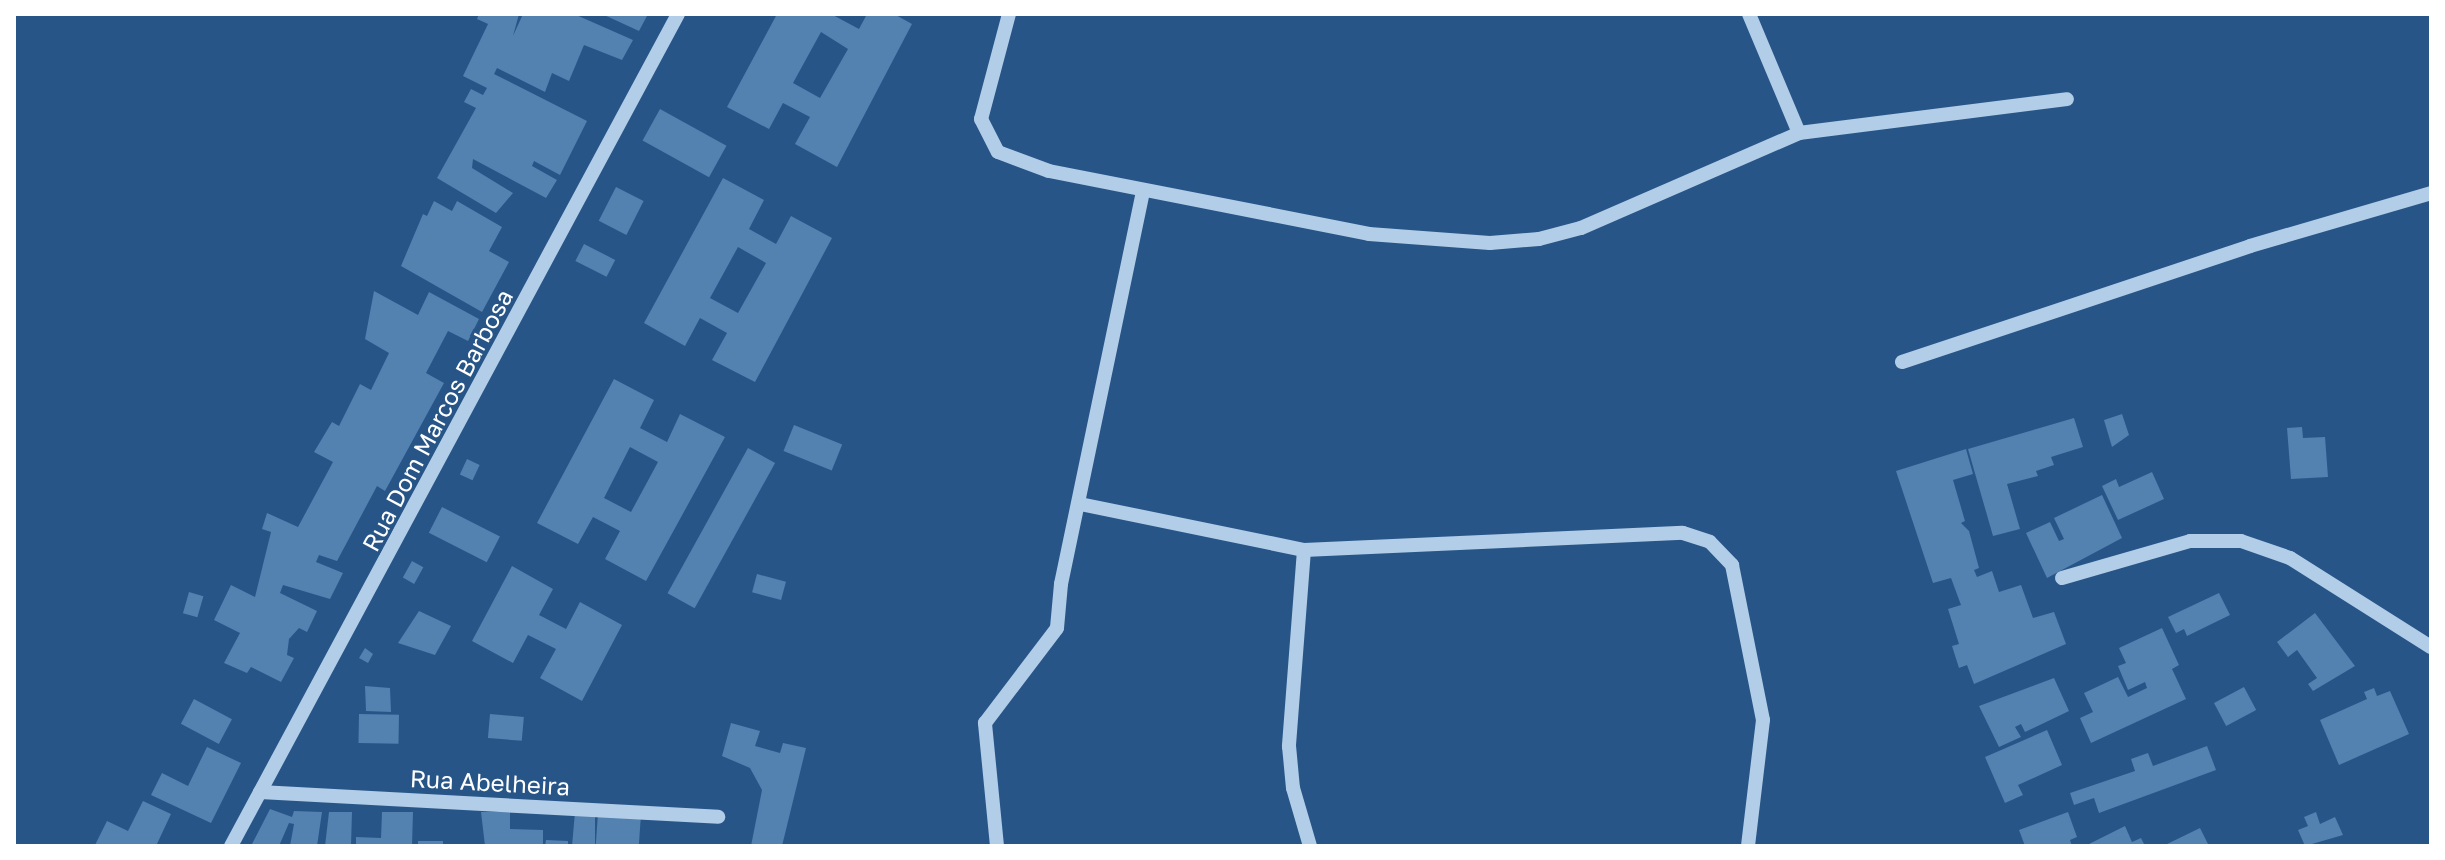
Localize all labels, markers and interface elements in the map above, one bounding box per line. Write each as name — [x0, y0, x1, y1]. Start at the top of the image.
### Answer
street label: Rua Dom Marcos Barbosa — [356, 284, 518, 556]
street label: Rua Abelheira — [409, 763, 571, 801]

